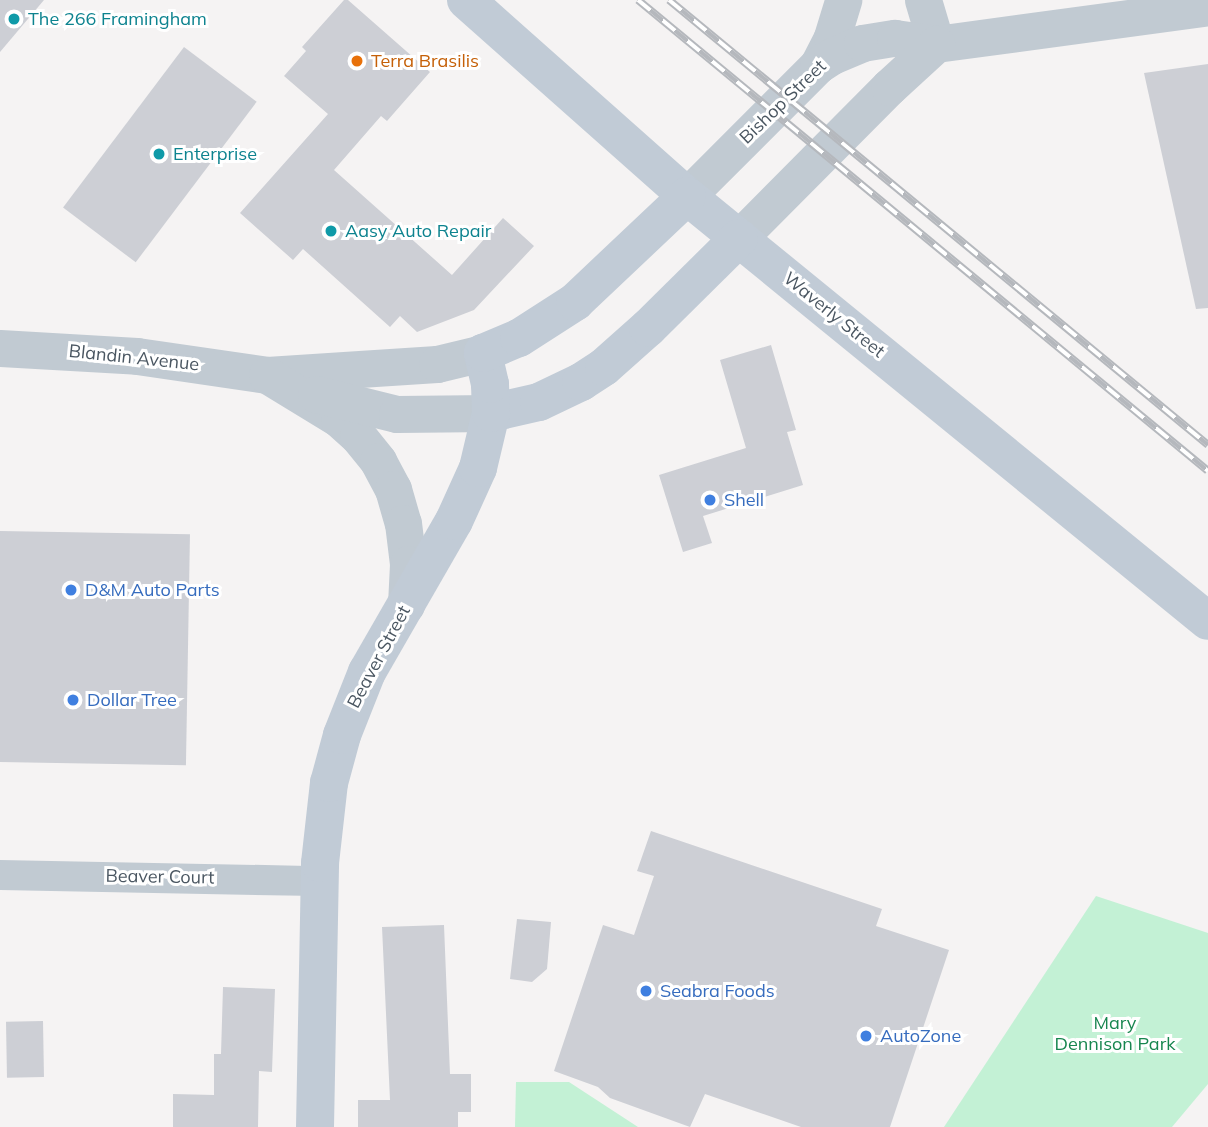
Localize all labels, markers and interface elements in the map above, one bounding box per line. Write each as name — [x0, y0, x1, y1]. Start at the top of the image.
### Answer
place label: The 266 Framingham — [28, 8, 207, 30]
marker: The 266 Framingham — [6, 11, 22, 27]
place label: Terra Brasilis — [371, 50, 479, 72]
marker: Terra Brasilis — [349, 53, 365, 69]
street label: Bishop Street — [735, 55, 831, 149]
place label: Enterprise — [173, 143, 257, 165]
marker: Enterprise — [151, 146, 167, 162]
place label: Aasy Auto Repair — [345, 220, 491, 242]
marker: Aasy Auto Repair — [323, 223, 339, 239]
street label: Waverly Street — [779, 268, 889, 362]
street label: Blandin Avenue — [68, 340, 200, 376]
place label: Shell — [724, 489, 764, 511]
marker: Shell — [702, 492, 718, 508]
place label: D&M Auto Parts — [85, 579, 220, 601]
marker: D&M Auto Parts — [63, 582, 79, 598]
street label: Beaver Street — [343, 602, 415, 712]
place label: Dollar Tree — [87, 689, 177, 711]
marker: Dollar Tree — [65, 692, 81, 708]
street label: Beaver Court — [105, 865, 215, 889]
place label: Seabra Foods — [660, 980, 775, 1002]
marker: Seabra Foods — [638, 983, 654, 999]
park label: Mary Dennison Park — [1055, 1013, 1175, 1056]
place label: AutoZone — [880, 1025, 961, 1047]
marker: AutoZone — [858, 1028, 874, 1044]

